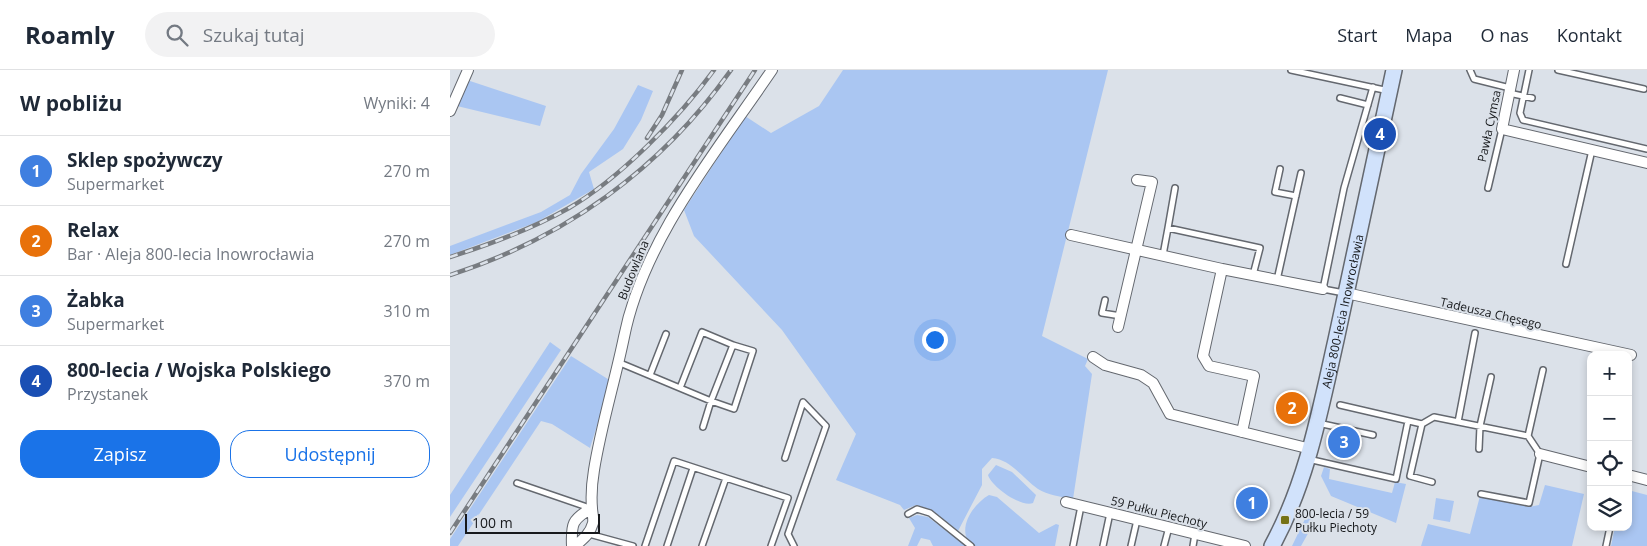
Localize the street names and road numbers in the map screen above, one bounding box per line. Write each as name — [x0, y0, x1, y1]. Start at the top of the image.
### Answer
street label: Pawła Cymsa — [1473, 88, 1505, 164]
street label: Aleja 800-lecia Inowrocławia — [1317, 233, 1367, 390]
street label: Budowlana — [613, 238, 653, 302]
street label: Tadeusza Chęsego — [1439, 293, 1543, 333]
street label: 59 Pułku Piechoty — [1109, 492, 1210, 532]

